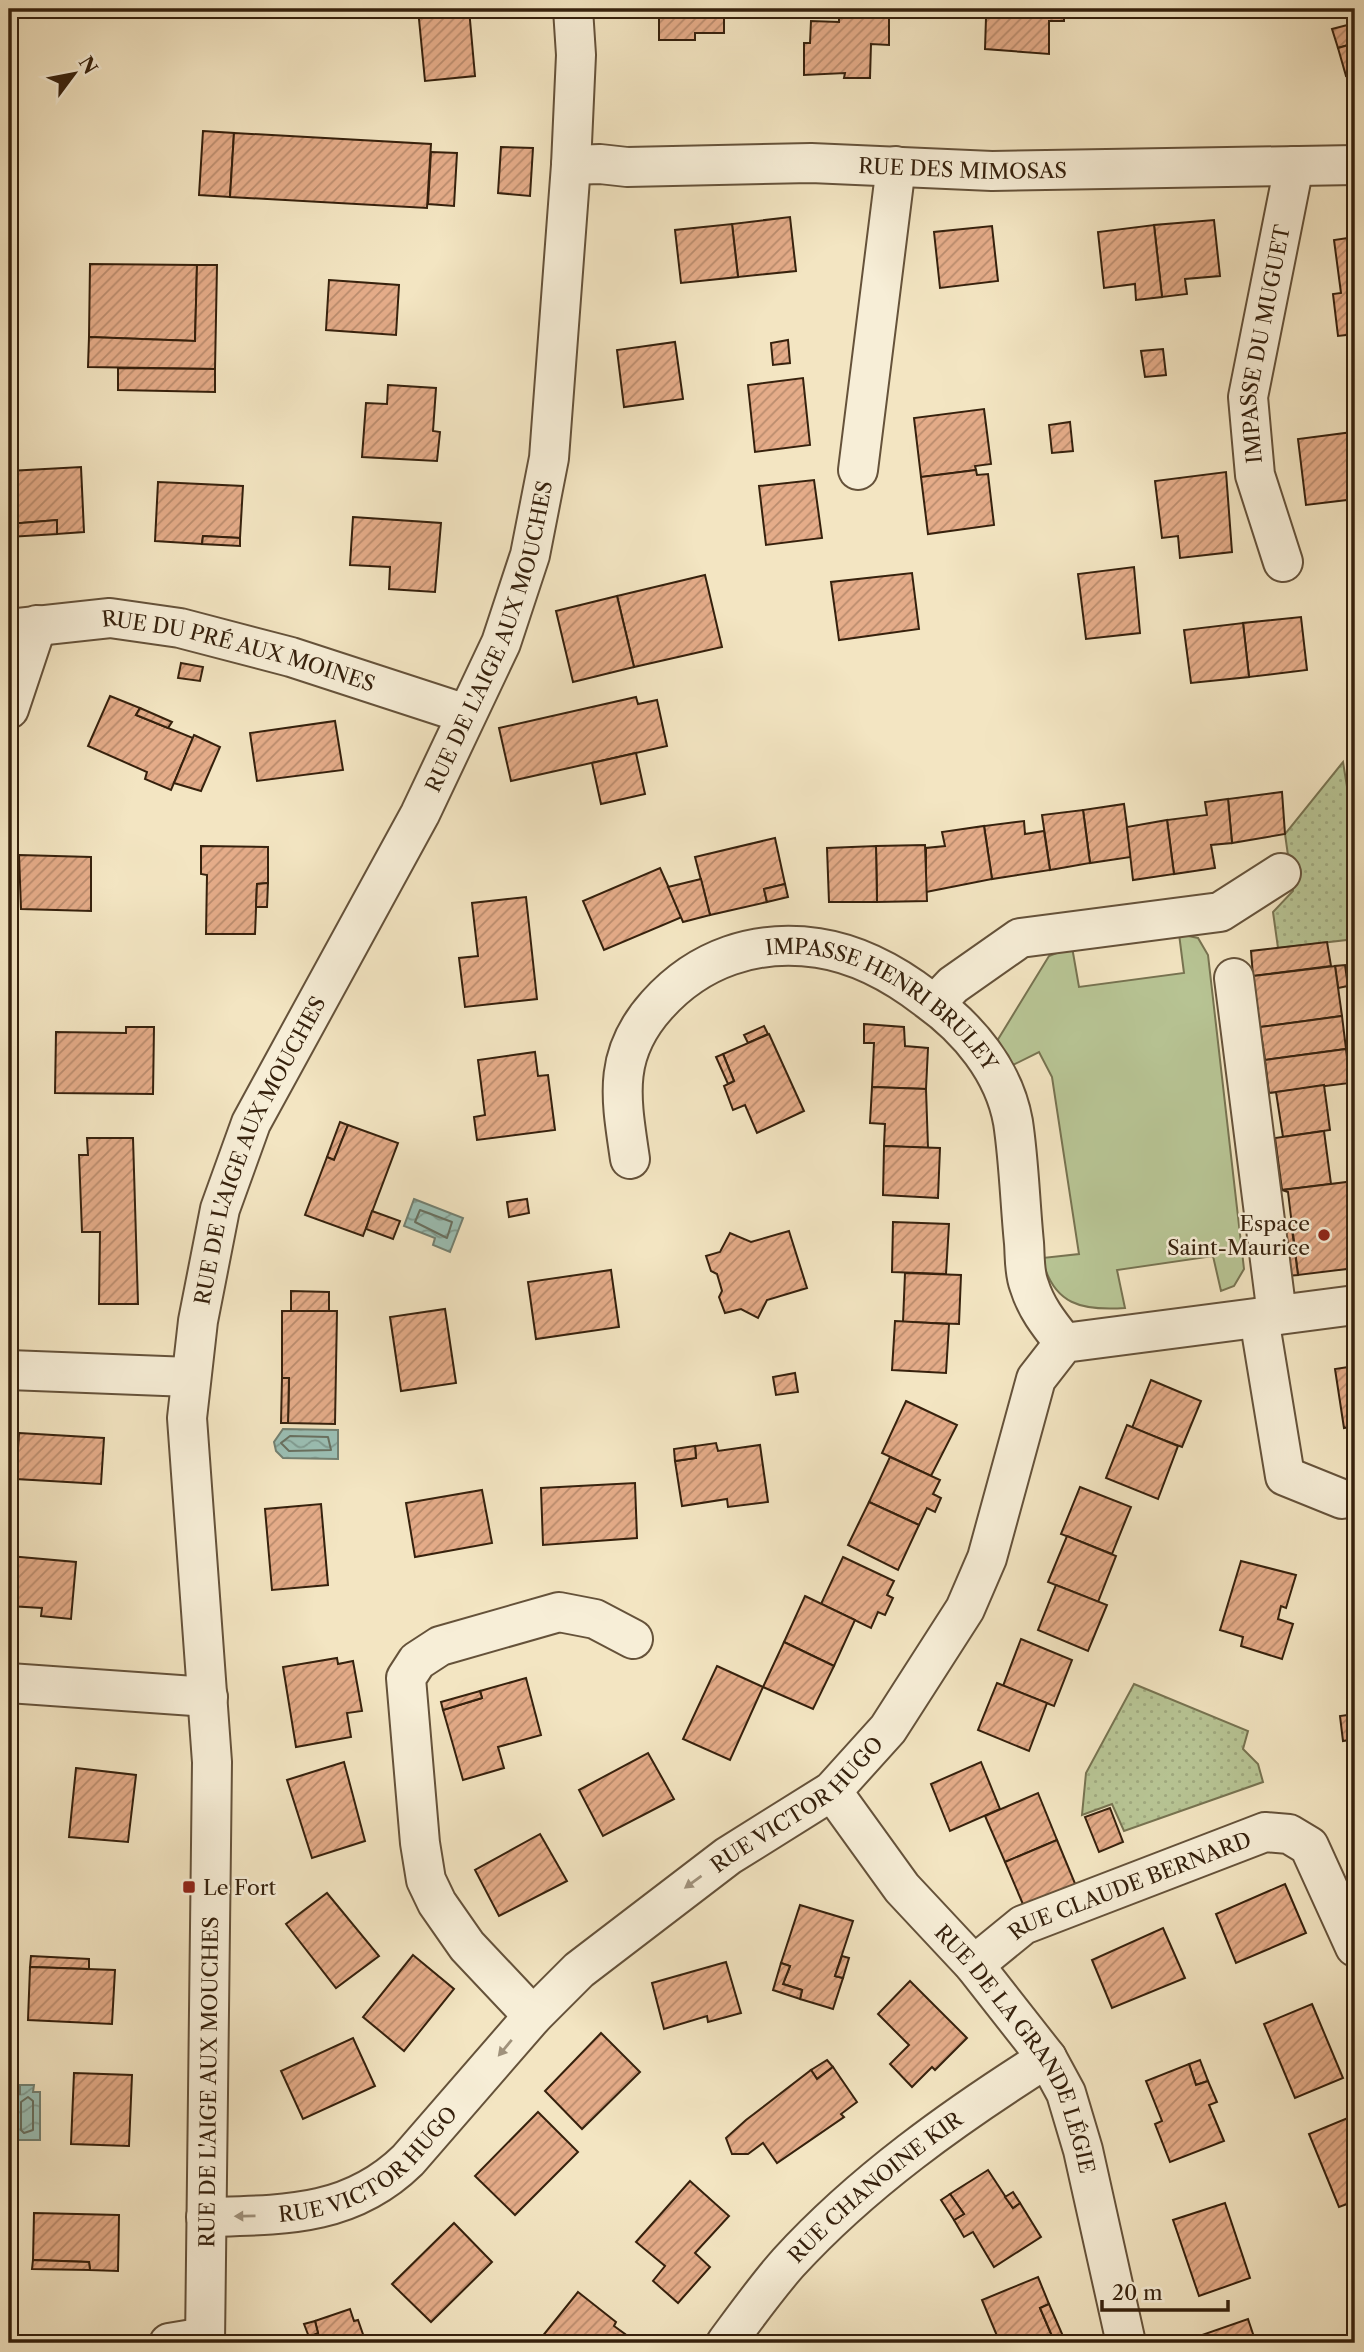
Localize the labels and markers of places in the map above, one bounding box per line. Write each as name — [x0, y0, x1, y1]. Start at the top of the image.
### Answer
place label: Espace Saint-Maurice — [1167, 1211, 1310, 1260]
marker: Espace Saint-Maurice — [1316, 1227, 1332, 1243]
place label: Le Fort — [203, 1875, 277, 1900]
marker: Le Fort — [181, 1879, 197, 1895]

